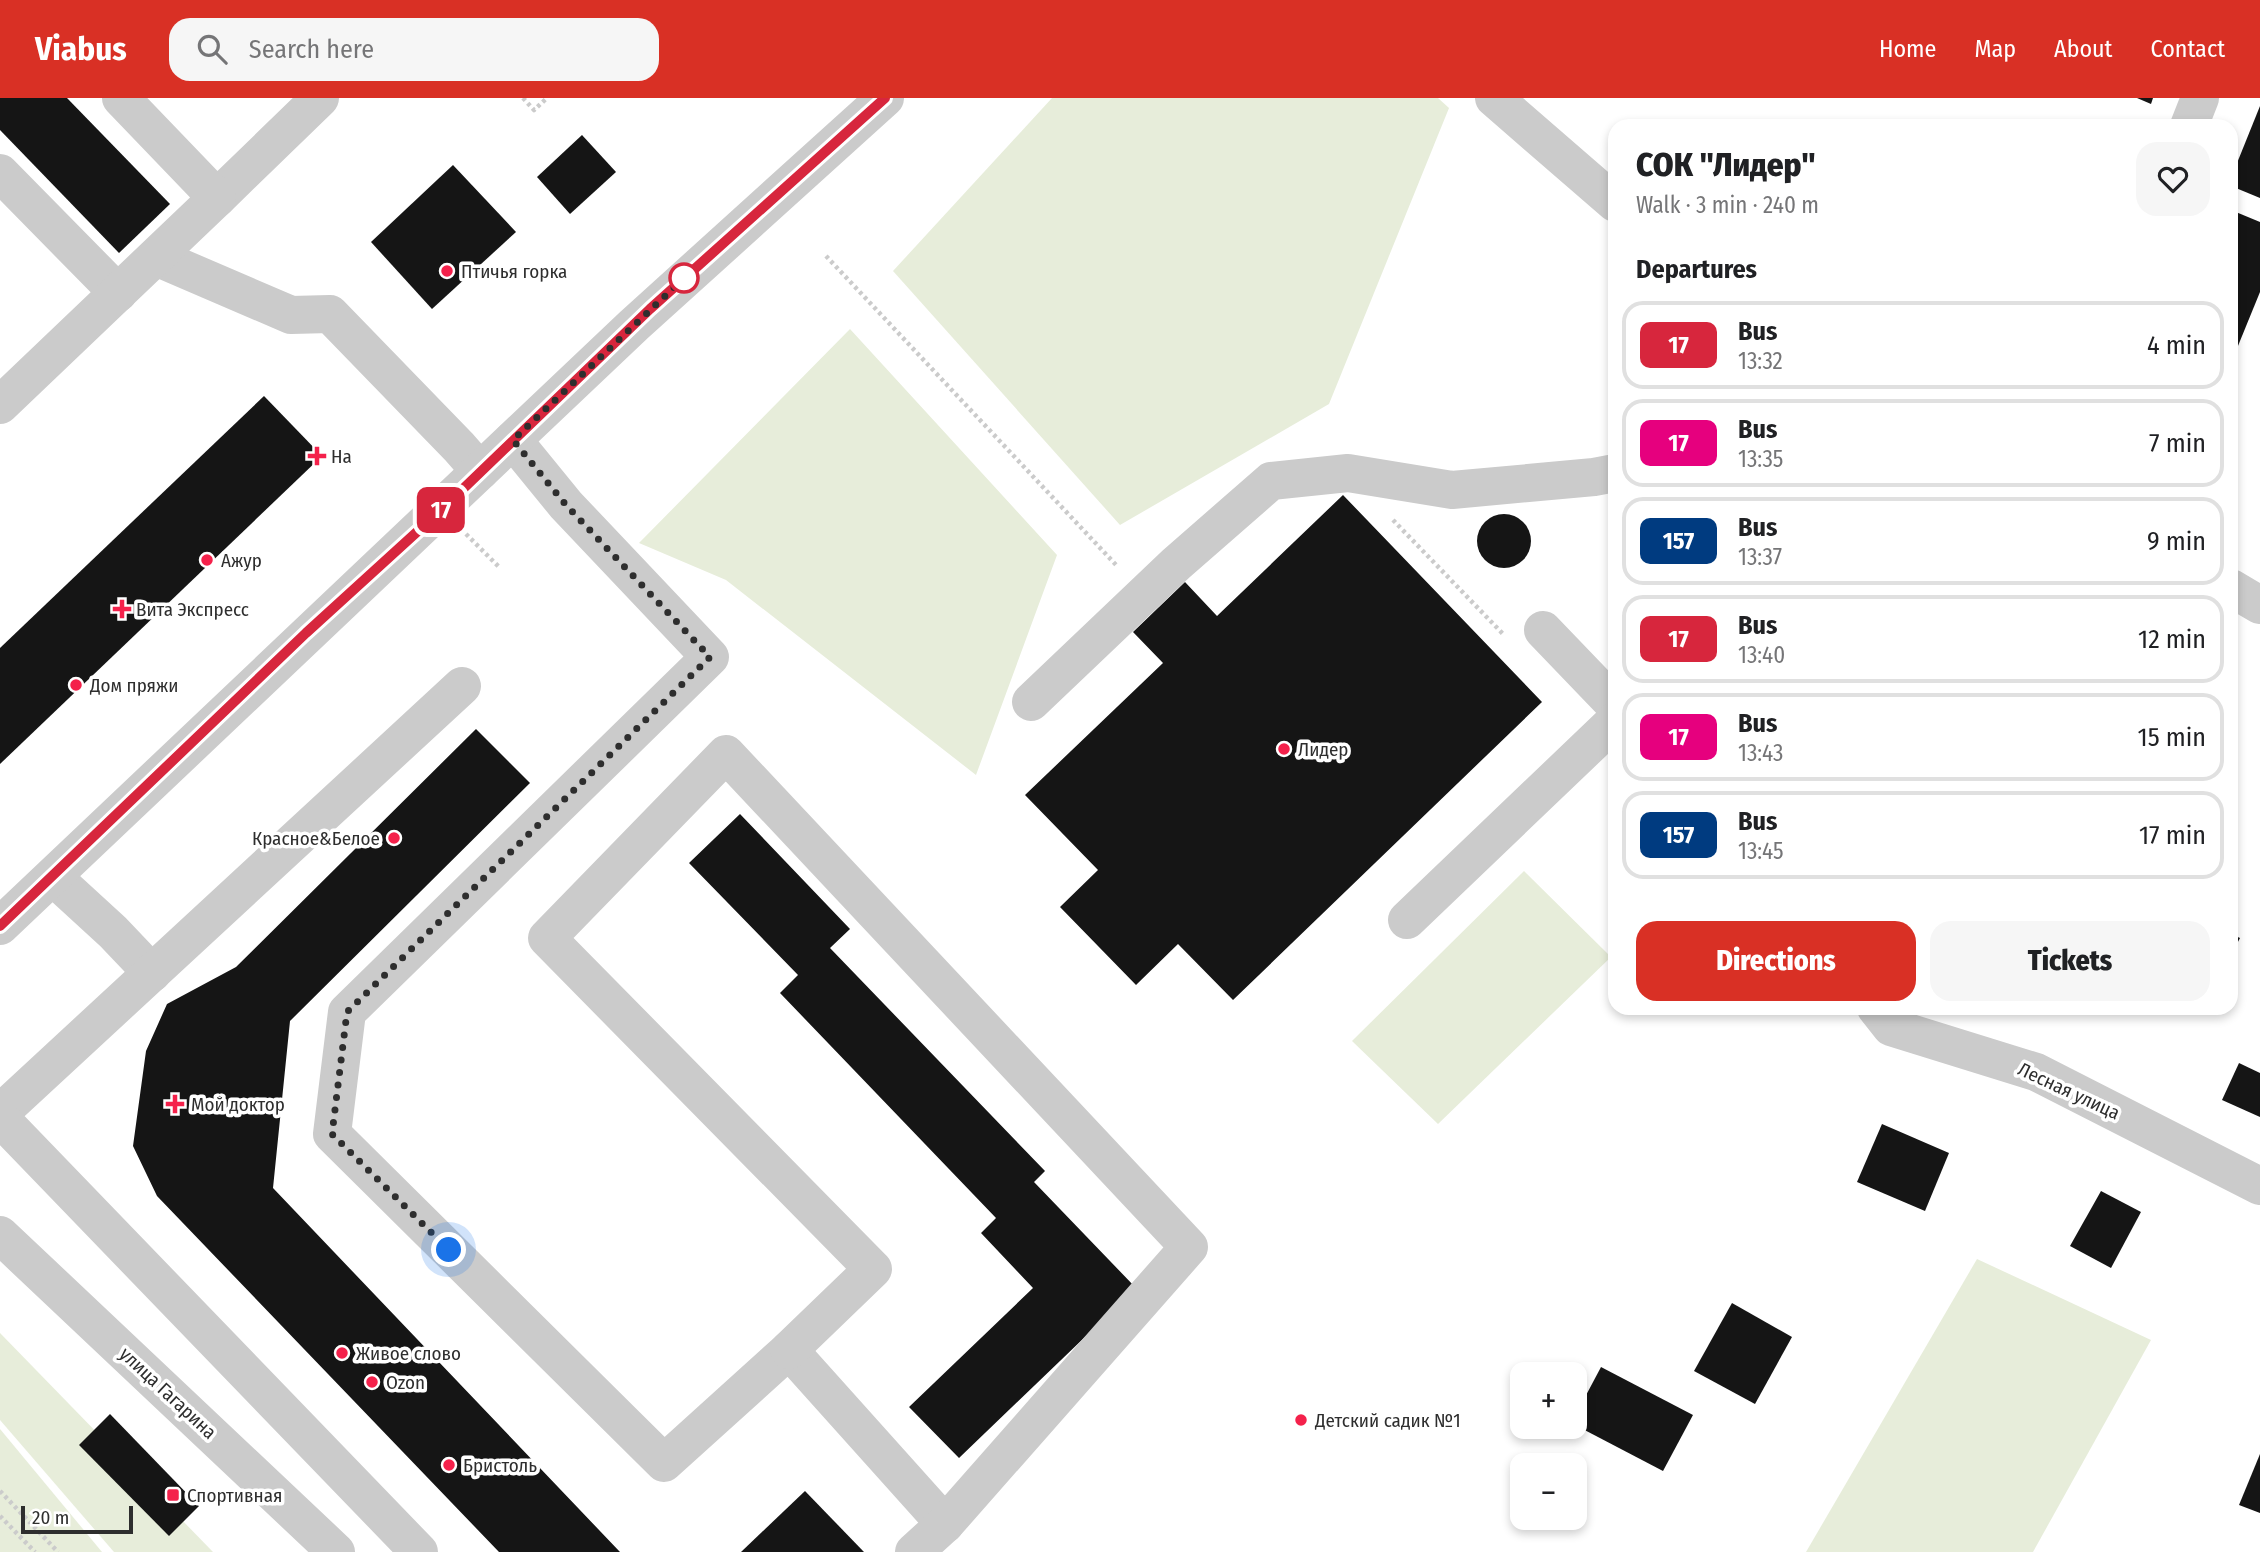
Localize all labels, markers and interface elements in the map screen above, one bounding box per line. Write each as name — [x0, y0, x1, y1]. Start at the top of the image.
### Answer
search box — [169, 18, 659, 81]
text: Viabus — [35, 29, 127, 69]
icon: search — [193, 30, 231, 68]
text: Search here — [249, 34, 374, 65]
text: Home — [1879, 35, 1936, 63]
text: Map — [1974, 35, 2016, 63]
text: About — [2054, 35, 2112, 63]
text: Contact — [2150, 35, 2225, 63]
button: heart — [2136, 142, 2210, 216]
text: СОК "Лидер" — [1636, 145, 1816, 185]
text: Walk · 3 min · 240 m — [1636, 191, 1819, 219]
text: Departures — [1636, 254, 1757, 285]
place label: Птичья горка — [461, 260, 567, 283]
marker: Птичья горка — [439, 263, 455, 279]
unlabelled marker — [669, 263, 699, 293]
text: Bus — [1738, 316, 1777, 347]
text: 4 min — [2147, 330, 2206, 361]
text: 17 — [1668, 331, 1689, 359]
text: 13:32 — [1738, 347, 1783, 375]
text: Bus — [1738, 414, 1777, 445]
text: 7 min — [2149, 428, 2206, 459]
text: 17 — [1668, 429, 1689, 457]
place label: На — [331, 445, 352, 468]
text: 13:35 — [1738, 445, 1783, 473]
marker: На — [309, 448, 325, 464]
line badge: 17 — [410, 487, 472, 533]
text: 17 — [431, 496, 451, 524]
text: Bus — [1738, 512, 1777, 543]
text: 9 min — [2147, 526, 2206, 557]
text: 157 — [1663, 527, 1694, 555]
text: 13:37 — [1738, 543, 1782, 571]
place label: Ажур — [221, 549, 262, 572]
marker: Ажур — [199, 552, 215, 568]
place label: Вита Экспресс — [136, 598, 249, 621]
marker: Вита Экспресс — [114, 601, 130, 617]
text: Bus — [1738, 610, 1777, 641]
text: 12 min — [2138, 624, 2206, 655]
text: 17 — [1668, 625, 1689, 653]
text: 13:40 — [1738, 641, 1785, 669]
place label: Дом пряжи — [89, 674, 178, 697]
marker: Дом пряжи — [68, 677, 84, 693]
text: Bus — [1738, 708, 1777, 739]
text: 15 min — [2138, 722, 2206, 753]
text: 17 — [1668, 723, 1689, 751]
place label: Лидер — [1298, 738, 1348, 761]
text: 13:43 — [1738, 739, 1783, 767]
marker: Лидер — [1276, 741, 1292, 757]
text: Bus — [1738, 806, 1777, 837]
text: 17 min — [2139, 820, 2206, 851]
text: 157 — [1663, 821, 1694, 849]
place label: Красное&Белое — [252, 827, 380, 850]
marker: Красное&Белое — [386, 830, 402, 846]
text: 13:45 — [1738, 837, 1784, 865]
button: Directions — [1636, 921, 1916, 1001]
button: Tickets — [1930, 921, 2210, 1001]
street label: Лесная улица — [2014, 1057, 2124, 1125]
place label: Мой доктор — [191, 1093, 285, 1116]
marker: Мой доктор — [165, 1094, 185, 1114]
your location — [431, 1232, 466, 1267]
street label: улица Гагарина — [115, 1342, 221, 1444]
place label: Живое слово — [356, 1342, 461, 1365]
marker: Живое слово — [334, 1345, 350, 1361]
map controls — [1510, 1362, 1587, 1530]
button: + — [1510, 1362, 1587, 1439]
place label: Ozon — [386, 1371, 425, 1394]
marker: Ozon — [364, 1374, 380, 1390]
place label: Детский садик №1 — [1314, 1409, 1461, 1432]
marker: Детский садик №1 — [1293, 1412, 1309, 1428]
button: − — [1510, 1453, 1587, 1530]
place label: Бристоль — [463, 1454, 537, 1477]
marker: Бристоль — [441, 1457, 457, 1473]
place label: Спортивная — [187, 1484, 282, 1507]
marker: Спортивная — [165, 1487, 181, 1503]
scale bar — [21, 1503, 133, 1535]
text: 20 m — [32, 1506, 69, 1529]

